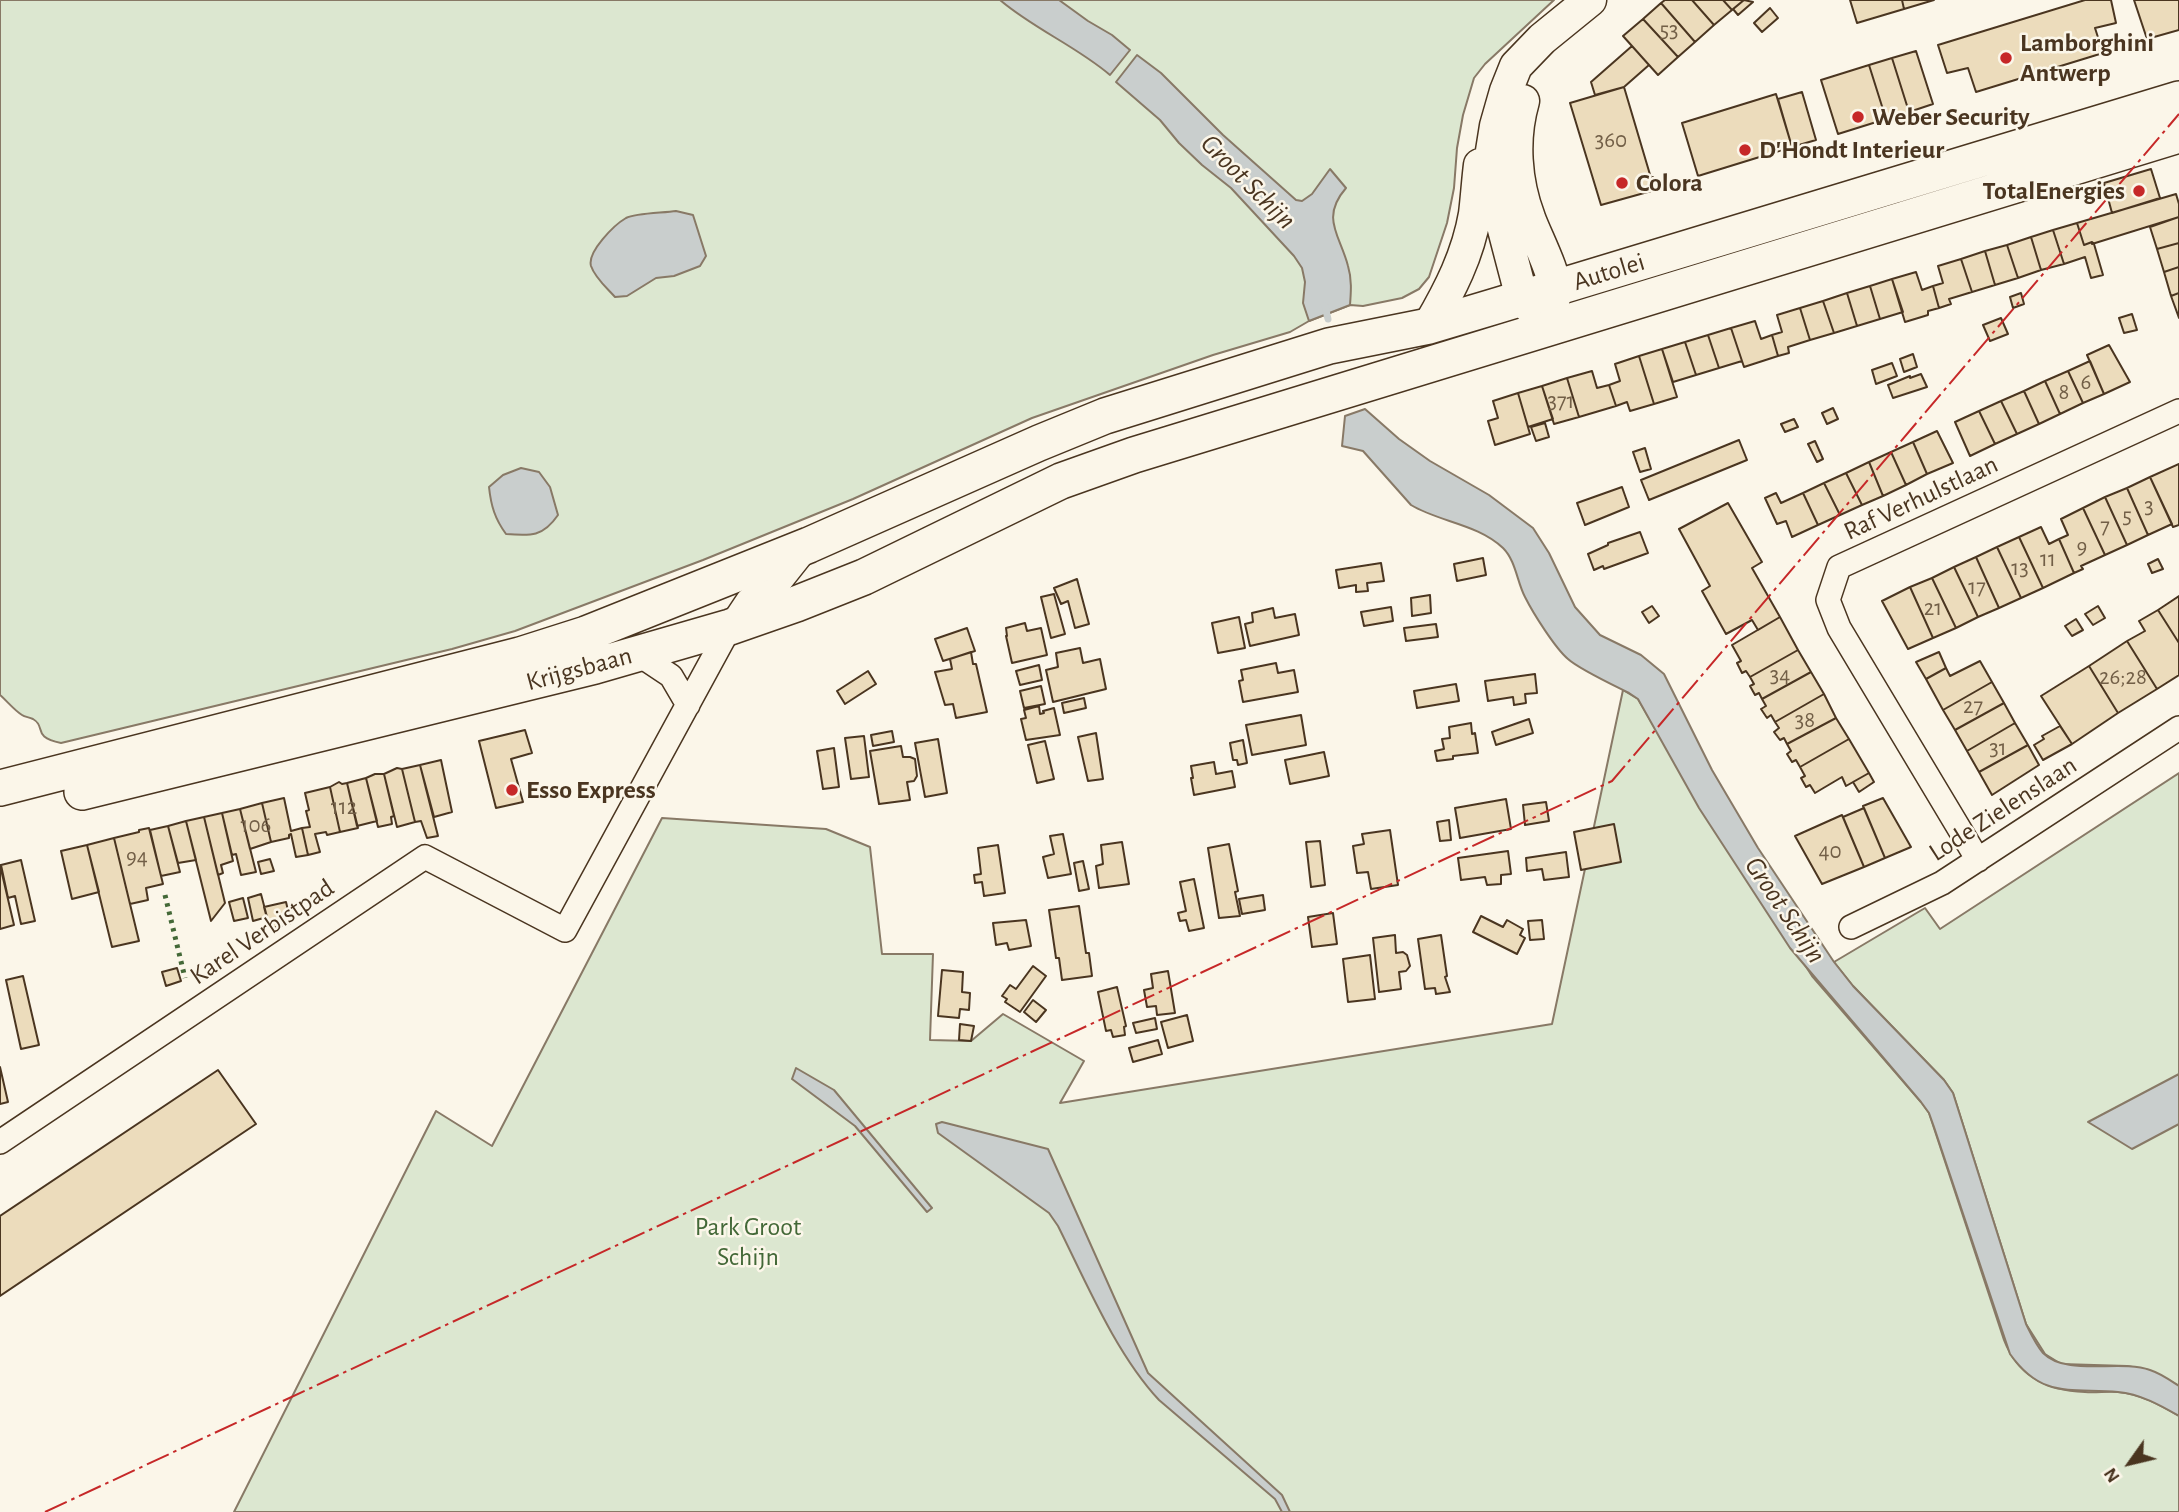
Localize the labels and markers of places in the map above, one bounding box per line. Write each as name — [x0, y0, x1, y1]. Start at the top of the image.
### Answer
place label: Lamborghini Antwerp — [2020, 27, 2154, 88]
marker: Lamborghini Antwerp — [1998, 50, 2014, 66]
place label: Weber Security — [1872, 101, 2030, 133]
marker: Weber Security — [1850, 109, 1866, 125]
place label: D'Hondt Interieur — [1759, 134, 1944, 166]
marker: D'Hondt Interieur — [1737, 142, 1753, 158]
place label: Colora — [1636, 167, 1703, 199]
marker: Colora — [1614, 175, 1630, 191]
place label: TotalEnergies — [1983, 175, 2125, 207]
marker: TotalEnergies — [2131, 183, 2147, 199]
place label: Esso Express — [526, 774, 656, 806]
marker: Esso Express — [504, 782, 520, 798]

